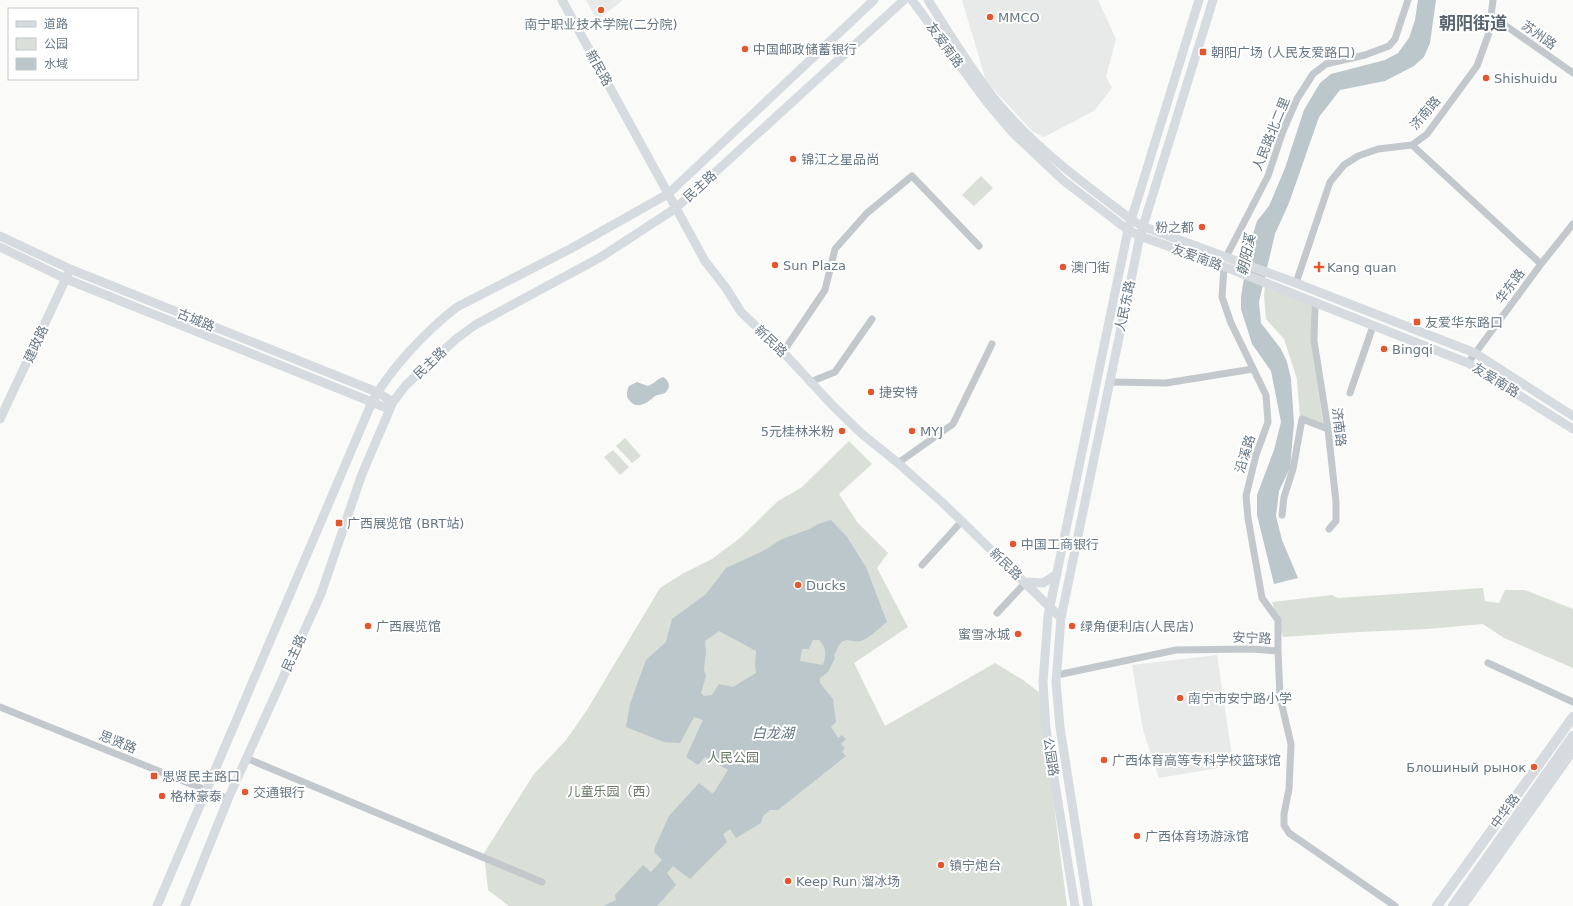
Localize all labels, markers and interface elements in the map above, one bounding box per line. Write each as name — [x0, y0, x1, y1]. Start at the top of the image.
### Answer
marker: 南宁职业技术学院(二分院) — [596, 5, 606, 15]
legend — [8, 8, 138, 80]
place label: MMCO — [998, 10, 1040, 25]
marker: MMCO — [985, 12, 995, 22]
district label: 朝阳街道 — [1439, 13, 1507, 33]
text: 道路 — [44, 17, 68, 31]
place label: 南宁职业技术学院(二分院) — [524, 17, 678, 32]
street label: 苏州路 — [1519, 18, 1559, 52]
street label: 友爱南路 — [924, 20, 966, 70]
text: 公园 — [44, 37, 68, 51]
place label: 中国邮政储蓄银行 — [753, 42, 857, 57]
marker: 中国邮政储蓄银行 — [740, 44, 750, 54]
place label: 朝阳广场 (人民友爱路口) — [1211, 45, 1355, 60]
street label: 新民路 — [583, 47, 615, 89]
marker: 朝阳广场 (人民友爱路口) — [1198, 47, 1208, 57]
text: 水域 — [44, 57, 68, 71]
place label: Shishuidu — [1494, 71, 1557, 86]
marker: Shishuidu — [1481, 73, 1491, 83]
street label: 济南路 — [1407, 93, 1443, 133]
street label: 人民路北二里 — [1249, 95, 1293, 173]
place label: 锦江之星品尚 — [801, 152, 879, 167]
marker: 锦江之星品尚 — [788, 154, 798, 164]
street label: 民主路 — [680, 167, 720, 205]
place label: 粉之都 — [1155, 220, 1194, 235]
marker: 粉之都 — [1197, 222, 1207, 232]
water label: 朝阳溪 — [1234, 231, 1259, 277]
street label: 友爱南路 — [1170, 241, 1224, 273]
place label: Sun Plaza — [783, 258, 846, 273]
marker: Sun Plaza — [770, 260, 780, 270]
place label: 澳门街 — [1071, 260, 1110, 275]
place label: Kang quan — [1327, 260, 1397, 275]
marker: 澳门街 — [1058, 262, 1068, 272]
marker: Kang quan — [1314, 262, 1324, 272]
street label: 华东路 — [1492, 266, 1528, 306]
street label: 人民东路 — [1112, 279, 1138, 333]
street label: 古城路 — [175, 306, 217, 334]
place label: 友爱华东路口 — [1425, 315, 1503, 330]
marker: 友爱华东路口 — [1412, 317, 1422, 327]
street label: 新民路 — [752, 322, 790, 360]
street label: 建政路 — [21, 323, 51, 365]
place label: Bingqi — [1392, 342, 1433, 357]
street label: 民主路 — [411, 344, 449, 382]
marker: Bingqi — [1379, 344, 1389, 354]
street label: 友爱南路 — [1470, 360, 1522, 400]
place label: 捷安特 — [879, 385, 918, 400]
marker: 捷安特 — [866, 387, 876, 397]
street label: 济南路 — [1329, 407, 1349, 447]
place label: 5元桂林米粉 — [761, 424, 834, 439]
place label: MYJ — [920, 424, 943, 439]
marker: 5元桂林米粉 — [837, 426, 847, 436]
marker: MYJ — [907, 426, 917, 436]
street label: 沿溪路 — [1232, 433, 1258, 475]
place label: 广西展览馆 (BRT站) — [347, 516, 464, 531]
marker: 广西展览馆 (BRT站) — [334, 518, 344, 528]
place label: 中国工商银行 — [1021, 537, 1099, 552]
marker: 中国工商银行 — [1008, 539, 1018, 549]
street label: 新民路 — [987, 545, 1025, 583]
place label: Ducks — [806, 578, 846, 593]
marker: Ducks — [793, 580, 803, 590]
place label: 广西展览馆 — [376, 619, 441, 634]
place label: 绿角便利店(人民店) — [1080, 619, 1194, 634]
marker: 广西展览馆 — [363, 621, 373, 631]
marker: 绿角便利店(人民店) — [1067, 621, 1077, 631]
place label: 蜜雪冰城 — [958, 627, 1010, 642]
marker: 蜜雪冰城 — [1013, 629, 1023, 639]
street label: 安宁路 — [1232, 630, 1272, 646]
street label: 民主路 — [279, 632, 309, 674]
place label: 南宁市安宁路小学 — [1188, 691, 1292, 706]
marker: 南宁市安宁路小学 — [1175, 693, 1185, 703]
water label: 白龙湖 — [752, 725, 796, 741]
street label: 思贤路 — [97, 728, 139, 756]
street label: 公园路 — [1041, 737, 1061, 777]
park label: 人民公园 — [707, 750, 759, 765]
place label: 广西体育高等专科学校篮球馆 — [1112, 753, 1281, 768]
marker: 广西体育高等专科学校篮球馆 — [1099, 755, 1109, 765]
place label: Блошиный рынок — [1406, 760, 1526, 775]
marker: Блошиный рынок — [1529, 762, 1539, 772]
place label: 思贤民主路口 — [162, 769, 240, 784]
marker: 思贤民主路口 — [149, 771, 159, 781]
park label: 儿童乐园（西） — [567, 784, 659, 799]
place label: 交通银行 — [253, 785, 305, 800]
marker: 交通银行 — [240, 787, 250, 797]
place label: 格林豪泰 — [170, 789, 222, 804]
marker: 格林豪泰 — [157, 791, 167, 801]
street label: 中华路 — [1487, 791, 1523, 831]
place label: 广西体育场游泳馆 — [1145, 829, 1249, 844]
marker: 广西体育场游泳馆 — [1132, 831, 1142, 841]
place label: 镇宁炮台 — [949, 858, 1001, 873]
marker: 镇宁炮台 — [936, 860, 946, 870]
place label: Keep Run 溜冰场 — [796, 874, 900, 889]
marker: Keep Run 溜冰场 — [783, 876, 793, 886]

